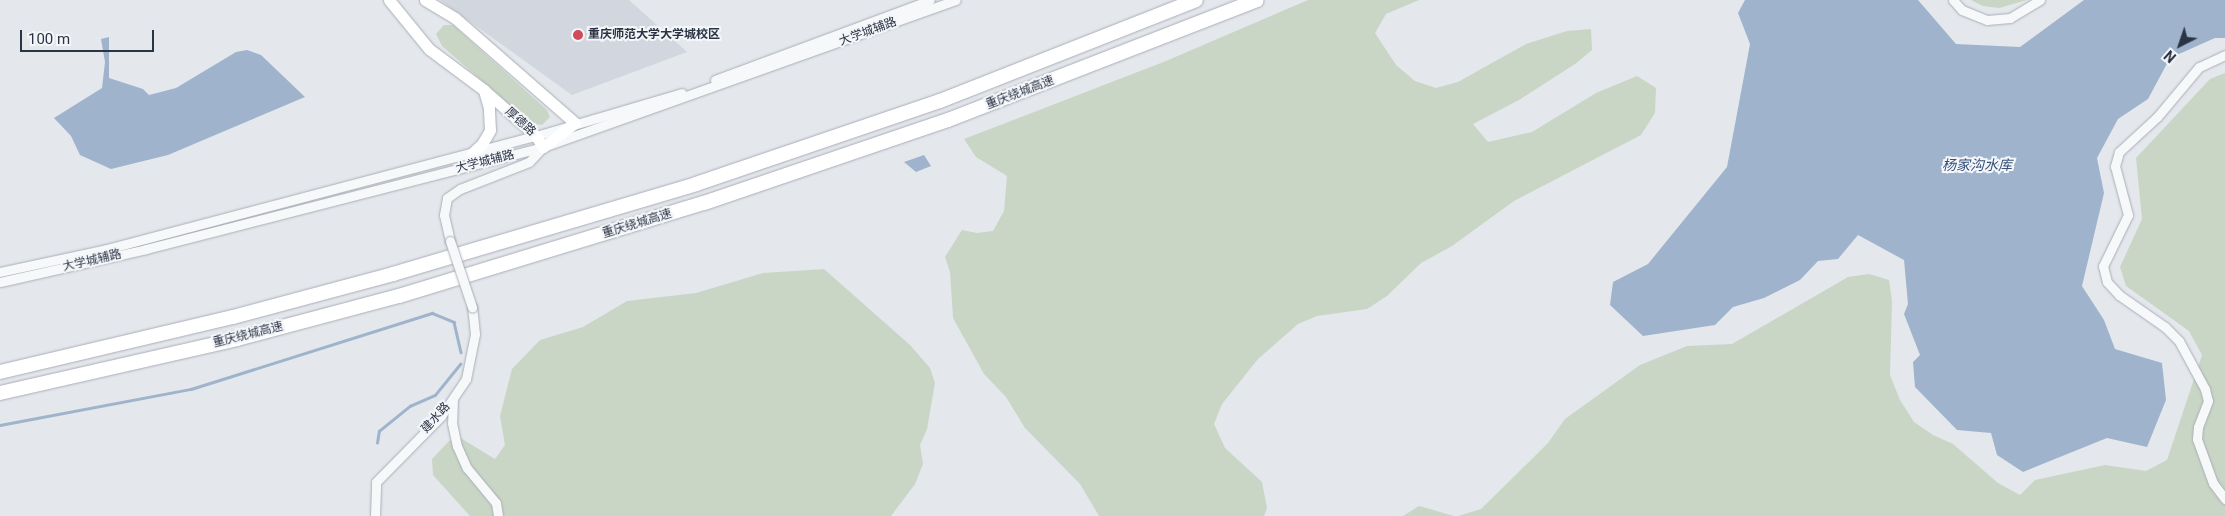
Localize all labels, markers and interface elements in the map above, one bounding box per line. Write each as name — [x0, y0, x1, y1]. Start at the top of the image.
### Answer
street label: 大学城辅路 — [837, 15, 899, 49]
scale bar — [22, 20, 156, 52]
north arrow — [2155, 20, 2205, 70]
place label: 重庆师范大学大学城校区 — [588, 28, 720, 42]
marker: 重庆师范大学大学城校区 — [572, 29, 584, 41]
text: 100 m — [28, 30, 70, 48]
text: N — [2161, 47, 2179, 66]
street label: 重庆绕城高速 — [984, 73, 1056, 113]
street label: 厚德路 — [502, 105, 538, 139]
street label: 大学城辅路 — [454, 148, 516, 176]
water label: 杨家沟水库 — [1942, 157, 2012, 173]
street label: 重庆绕城高速 — [600, 207, 674, 241]
street label: 大学城辅路 — [61, 247, 123, 275]
street label: 重庆绕城高速 — [211, 319, 285, 351]
street label: 建水路 — [419, 400, 453, 436]

